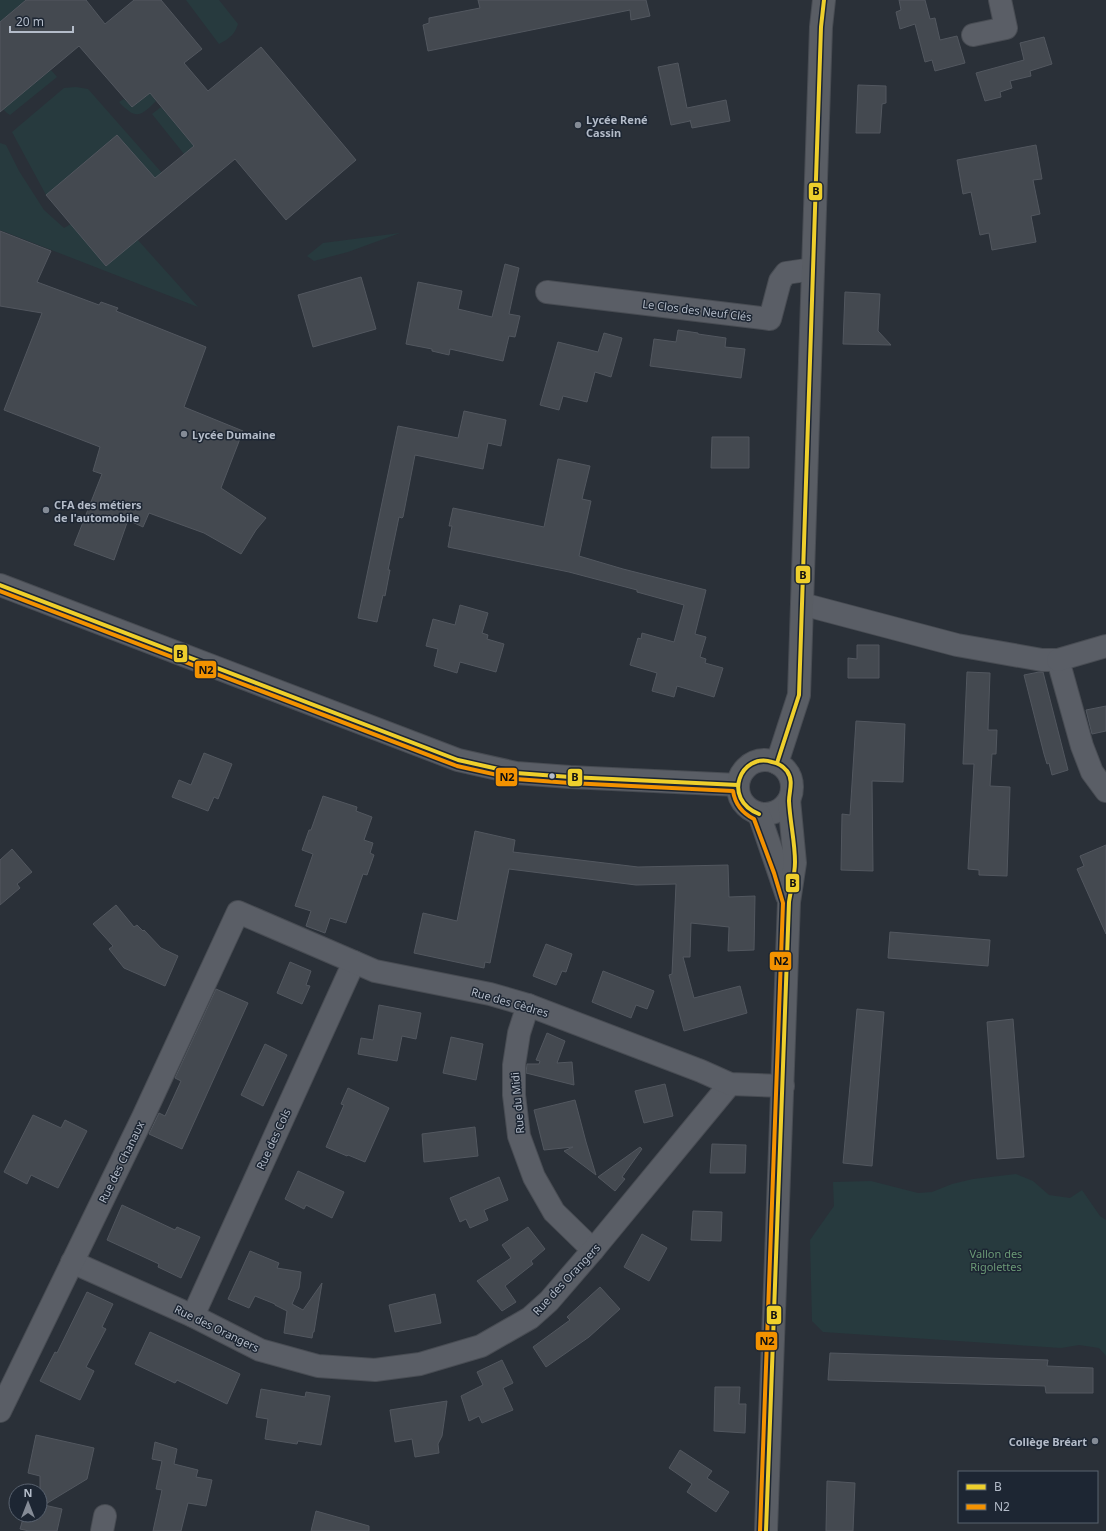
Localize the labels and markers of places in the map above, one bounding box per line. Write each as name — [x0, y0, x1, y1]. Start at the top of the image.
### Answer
place label: Lycée René Cassin — [586, 112, 648, 140]
marker: Lycée René Cassin — [573, 120, 583, 130]
place label: Lycée Dumaine — [192, 427, 276, 442]
marker: Lycée Dumaine — [179, 429, 189, 439]
place label: CFA des métiers de l'automobile — [54, 497, 142, 525]
marker: CFA des métiers de l'automobile — [41, 505, 51, 515]
unlabelled marker — [547, 771, 557, 781]
place label: Collège Bréart — [1009, 1434, 1087, 1449]
marker: Collège Bréart — [1090, 1436, 1100, 1446]

